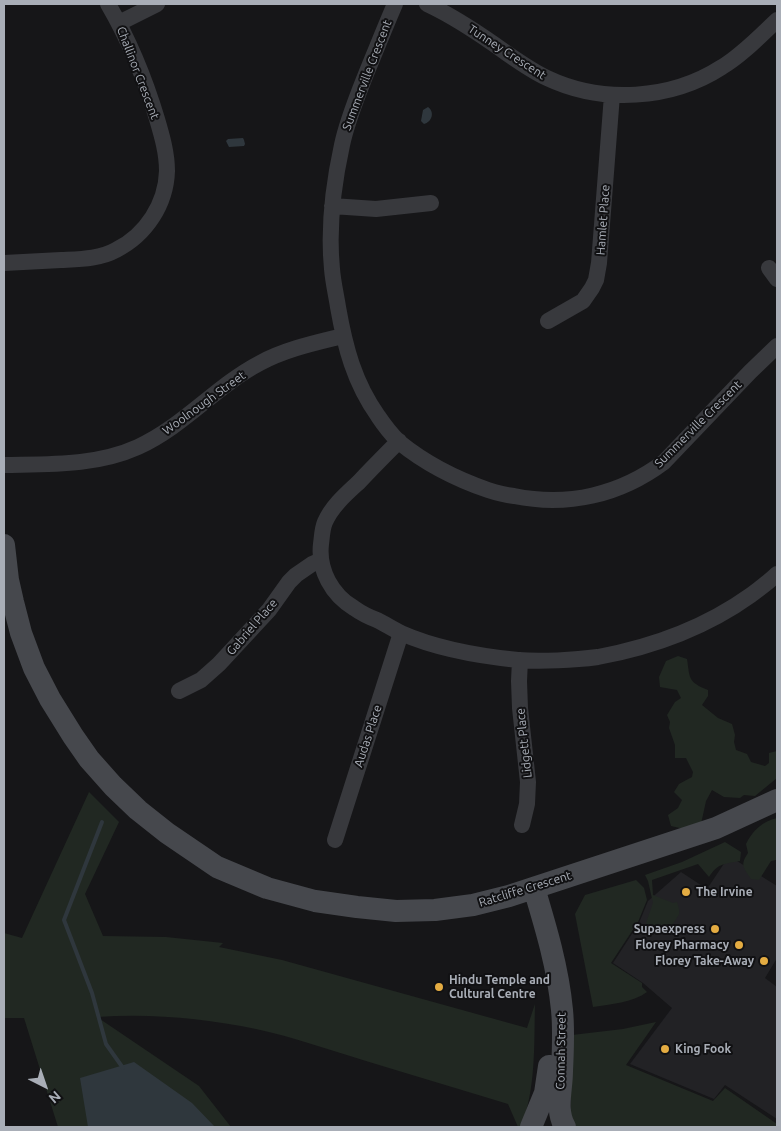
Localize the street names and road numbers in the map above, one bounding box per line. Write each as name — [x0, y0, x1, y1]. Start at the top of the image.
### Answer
street label: Summerville Crescent — [339, 18, 395, 132]
street label: Tunney Crescent — [466, 22, 548, 82]
street label: Challinor Crescent — [114, 25, 162, 121]
street label: Hamlet Place — [593, 184, 613, 256]
street label: Woolnough Street — [160, 368, 248, 438]
street label: Summerville Crescent — [651, 377, 745, 471]
street label: Gabriel Place — [224, 596, 280, 658]
street label: Audas Place — [351, 703, 385, 769]
street label: Lidgett Place — [513, 707, 535, 779]
street label: Ratcliffe Crescent — [477, 868, 573, 910]
street label: Connah Street — [553, 1012, 569, 1090]

